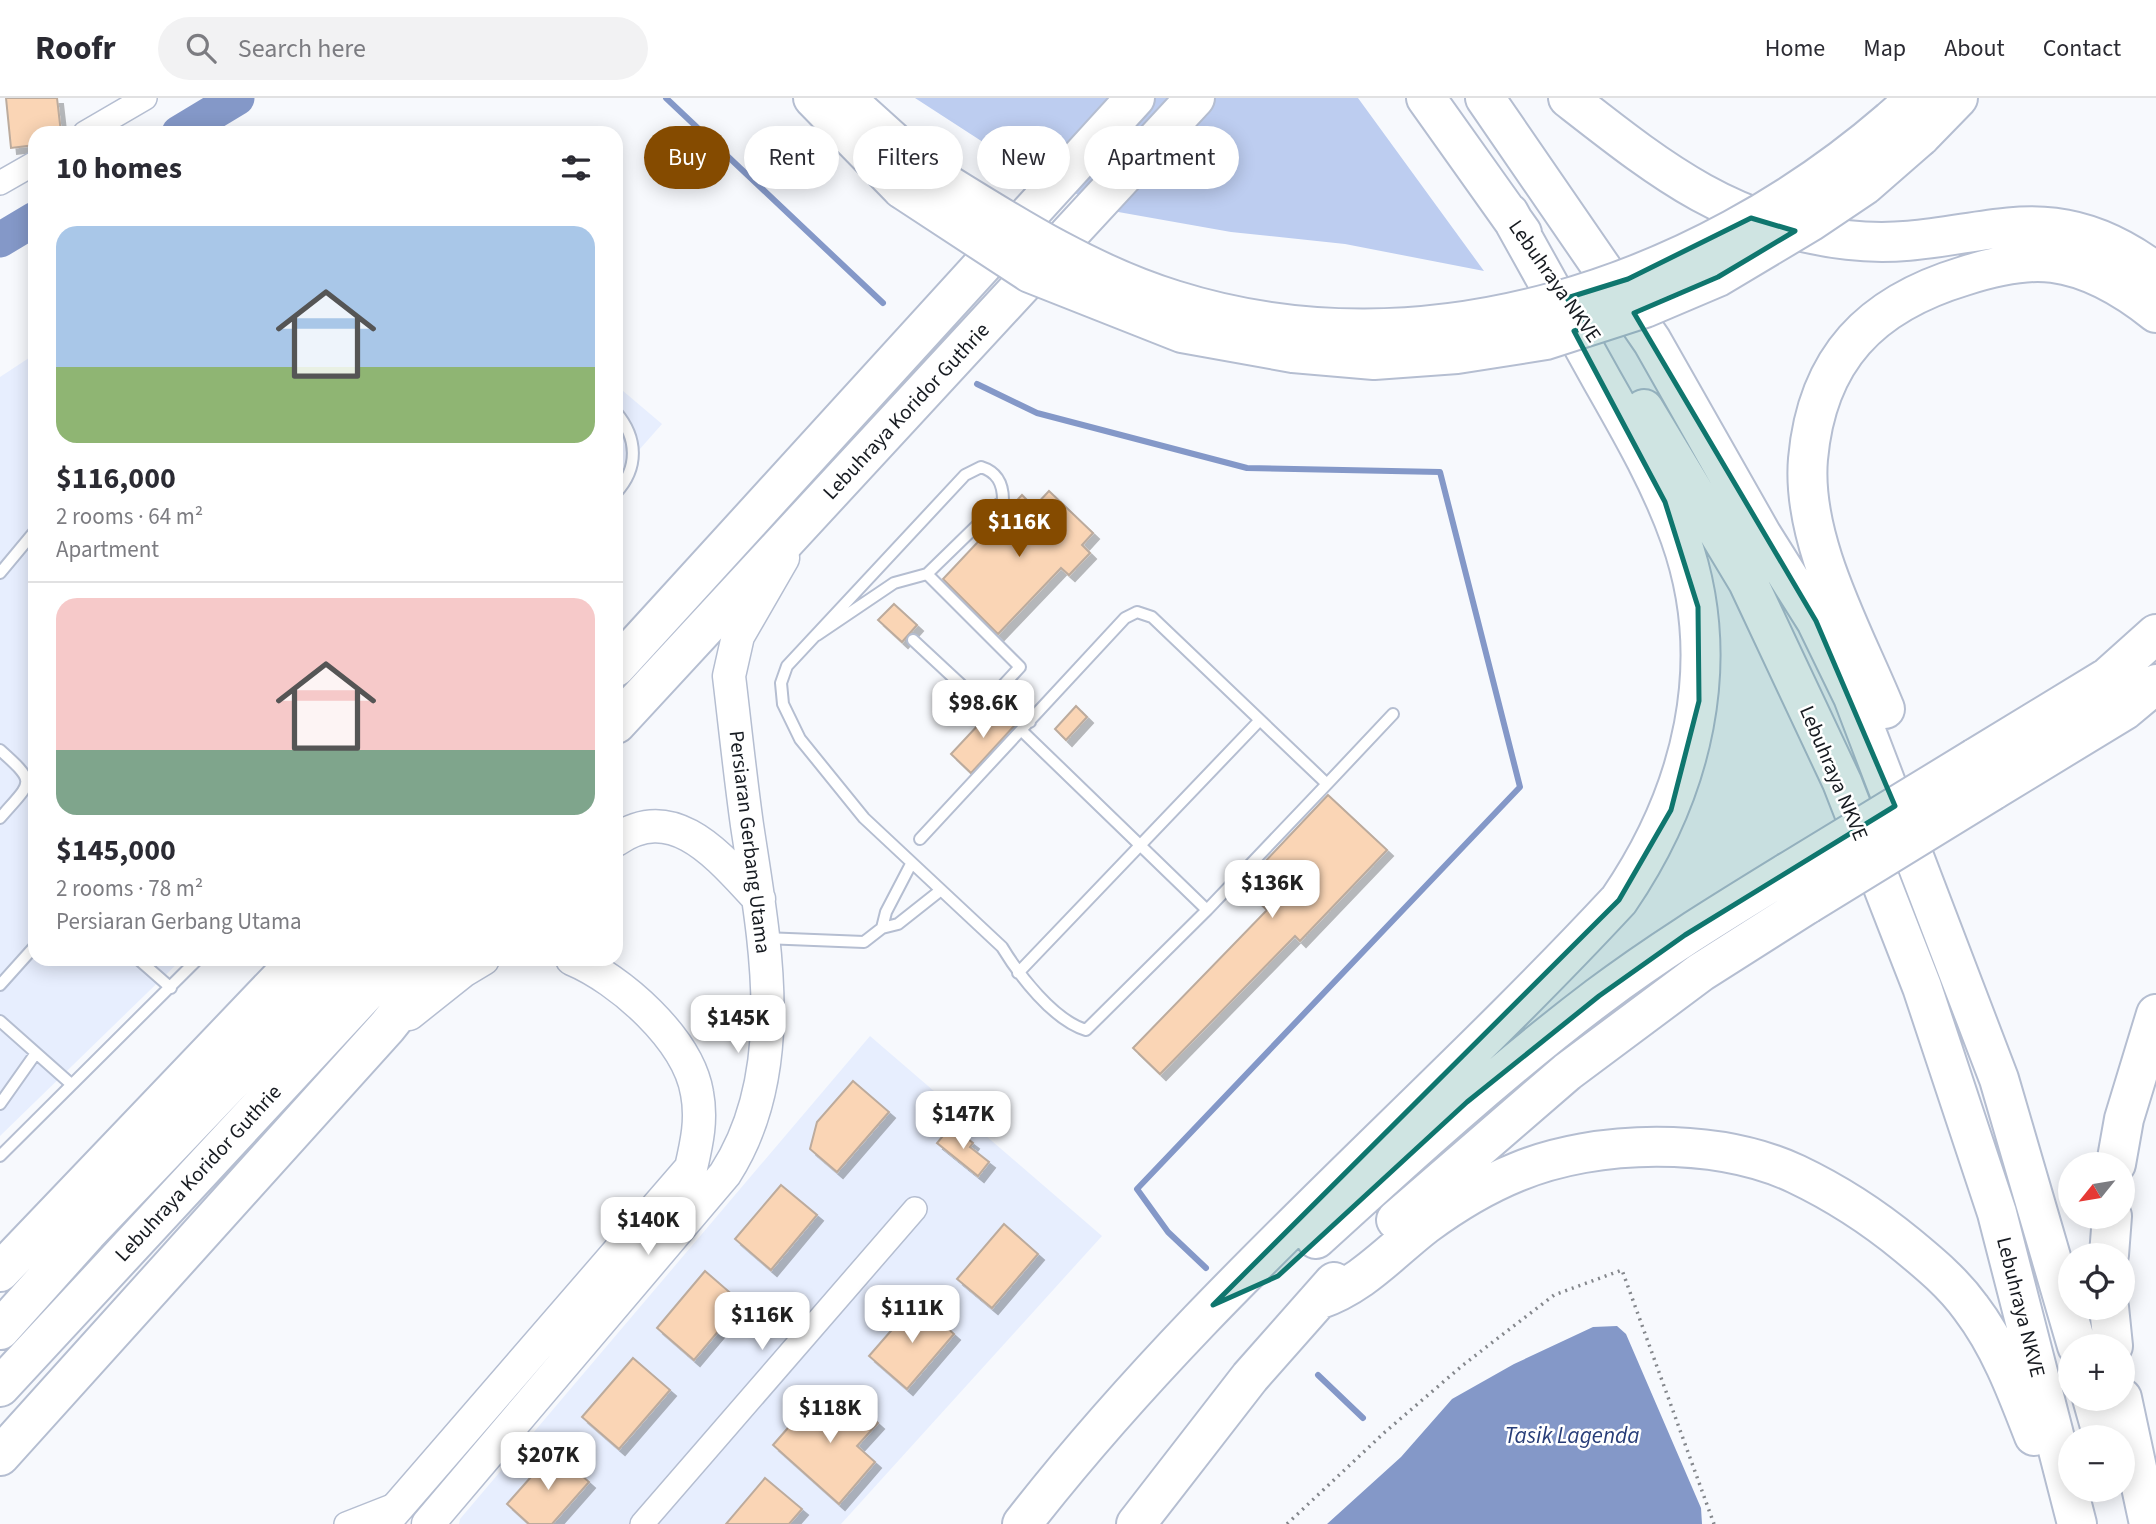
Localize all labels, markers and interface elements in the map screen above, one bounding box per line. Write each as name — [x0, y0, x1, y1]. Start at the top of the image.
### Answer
search box — [158, 17, 648, 80]
text: Roofr — [35, 25, 116, 72]
icon: search — [182, 29, 220, 67]
text: Search here — [238, 30, 366, 67]
text: Home — [1765, 31, 1825, 66]
text: Map — [1863, 31, 1906, 66]
text: About — [1944, 31, 2005, 66]
text: Contact — [2043, 31, 2121, 66]
chip: Buy — [644, 126, 730, 189]
chip: Rent — [744, 126, 839, 189]
chip: Filters — [853, 126, 963, 189]
chip: New — [977, 126, 1070, 189]
chip: Apartment — [1084, 126, 1239, 189]
text: 10 homes — [56, 147, 182, 190]
icon: filters — [557, 149, 595, 187]
street label: Lebuhraya NKVE — [1501, 214, 1609, 348]
icon: home — [263, 271, 389, 397]
street label: Lebuhraya Koridor Guthrie — [816, 316, 996, 506]
text: $116,000 — [56, 457, 176, 500]
text: 2 rooms · 64 m² — [56, 500, 203, 533]
pin: $116K — [970, 500, 1068, 559]
text: $116K — [988, 505, 1050, 538]
text: Apartment — [56, 533, 159, 566]
icon: home — [263, 643, 389, 769]
pin: $98.6K — [926, 680, 1040, 740]
text: $98.6K — [948, 686, 1018, 719]
street label: Lebuhraya NKVE — [1792, 701, 1876, 845]
street label: Persiaran Gerbang Utama — [721, 729, 779, 955]
text: $145,000 — [56, 829, 176, 872]
pin: $136K — [1223, 860, 1321, 920]
text: $136K — [1241, 866, 1303, 899]
text: 2 rooms · 78 m² — [56, 872, 203, 905]
text: Persiaran Gerbang Utama — [56, 905, 302, 938]
pin: $145K — [689, 996, 787, 1055]
text: $145K — [707, 1001, 769, 1034]
street label: Lebuhraya Koridor Guthrie — [108, 1078, 288, 1268]
pin: $147K — [914, 1091, 1012, 1151]
text: $147K — [932, 1097, 994, 1130]
north arrow — [2058, 1152, 2135, 1228]
map controls — [2058, 1152, 2135, 1502]
pin: $140K — [599, 1198, 697, 1257]
text: $140K — [617, 1203, 679, 1236]
street label: Lebuhraya NKVE — [1989, 1234, 2053, 1380]
button: locate — [2058, 1243, 2135, 1320]
pin: $111K — [863, 1286, 961, 1345]
text: $111K — [881, 1291, 943, 1324]
pin: $116K — [713, 1292, 811, 1352]
text: $116K — [731, 1298, 793, 1331]
button: + — [2058, 1334, 2135, 1411]
pin: $118K — [781, 1386, 879, 1445]
text: $118K — [799, 1391, 861, 1424]
water label: Tasik Lagenda — [1504, 1419, 1640, 1452]
button: − — [2058, 1425, 2135, 1502]
pin: $207K — [499, 1432, 597, 1492]
text: $207K — [517, 1438, 579, 1471]

